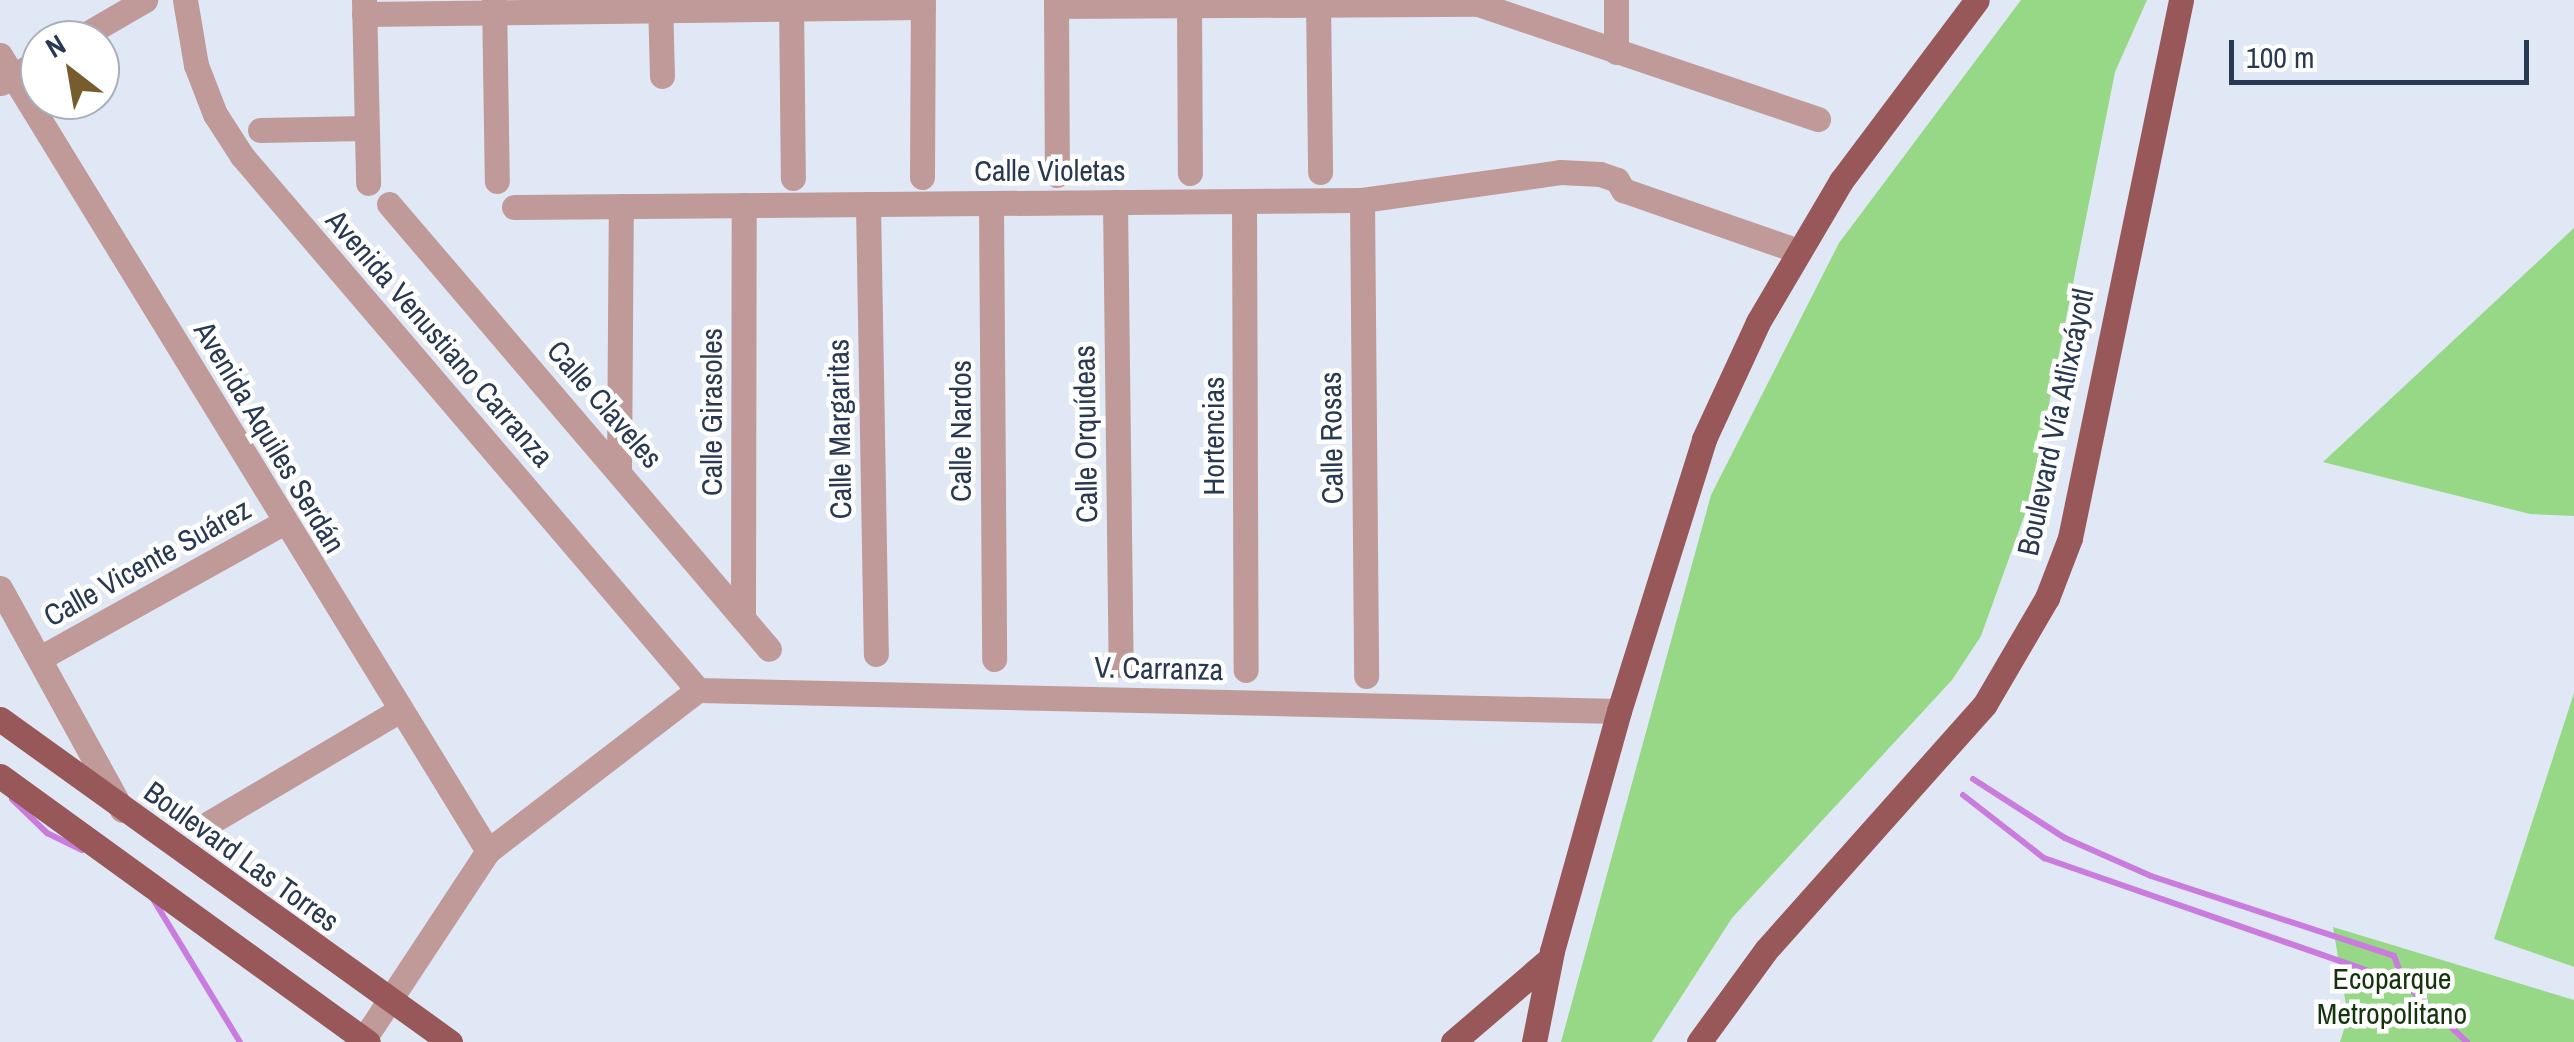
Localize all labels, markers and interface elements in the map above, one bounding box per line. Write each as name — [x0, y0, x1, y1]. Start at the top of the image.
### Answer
north arrow — [20, 20, 120, 120]
scale bar — [2234, 20, 2534, 82]
text: N — [39, 25, 72, 67]
text: 100 m — [2246, 37, 2314, 77]
street label: Calle Violetas — [974, 152, 1126, 188]
street label: Avenida Venustiano Carranza — [319, 202, 561, 474]
street label: Boulevard Vía Atlixcáyotl — [2009, 285, 2101, 559]
street label: Avenida Aquiles Serdán — [186, 314, 354, 560]
street label: Calle Girasoles — [693, 328, 729, 496]
street label: Calle Claveles — [540, 333, 670, 475]
street label: Calle Margaritas — [819, 338, 859, 520]
street label: Calle Orquídeas — [1065, 345, 1105, 523]
street label: Calle Nardos — [942, 360, 978, 502]
street label: Calle Rosas — [1312, 371, 1350, 505]
street label: Hortencias — [1195, 377, 1231, 495]
street label: Calle Vicente Suárez — [37, 490, 257, 634]
street label: V. Carranza — [1094, 649, 1224, 687]
street label: Boulevard Las Torres — [137, 773, 347, 939]
park label: Ecoparque Metropolitano — [2317, 960, 2467, 1030]

